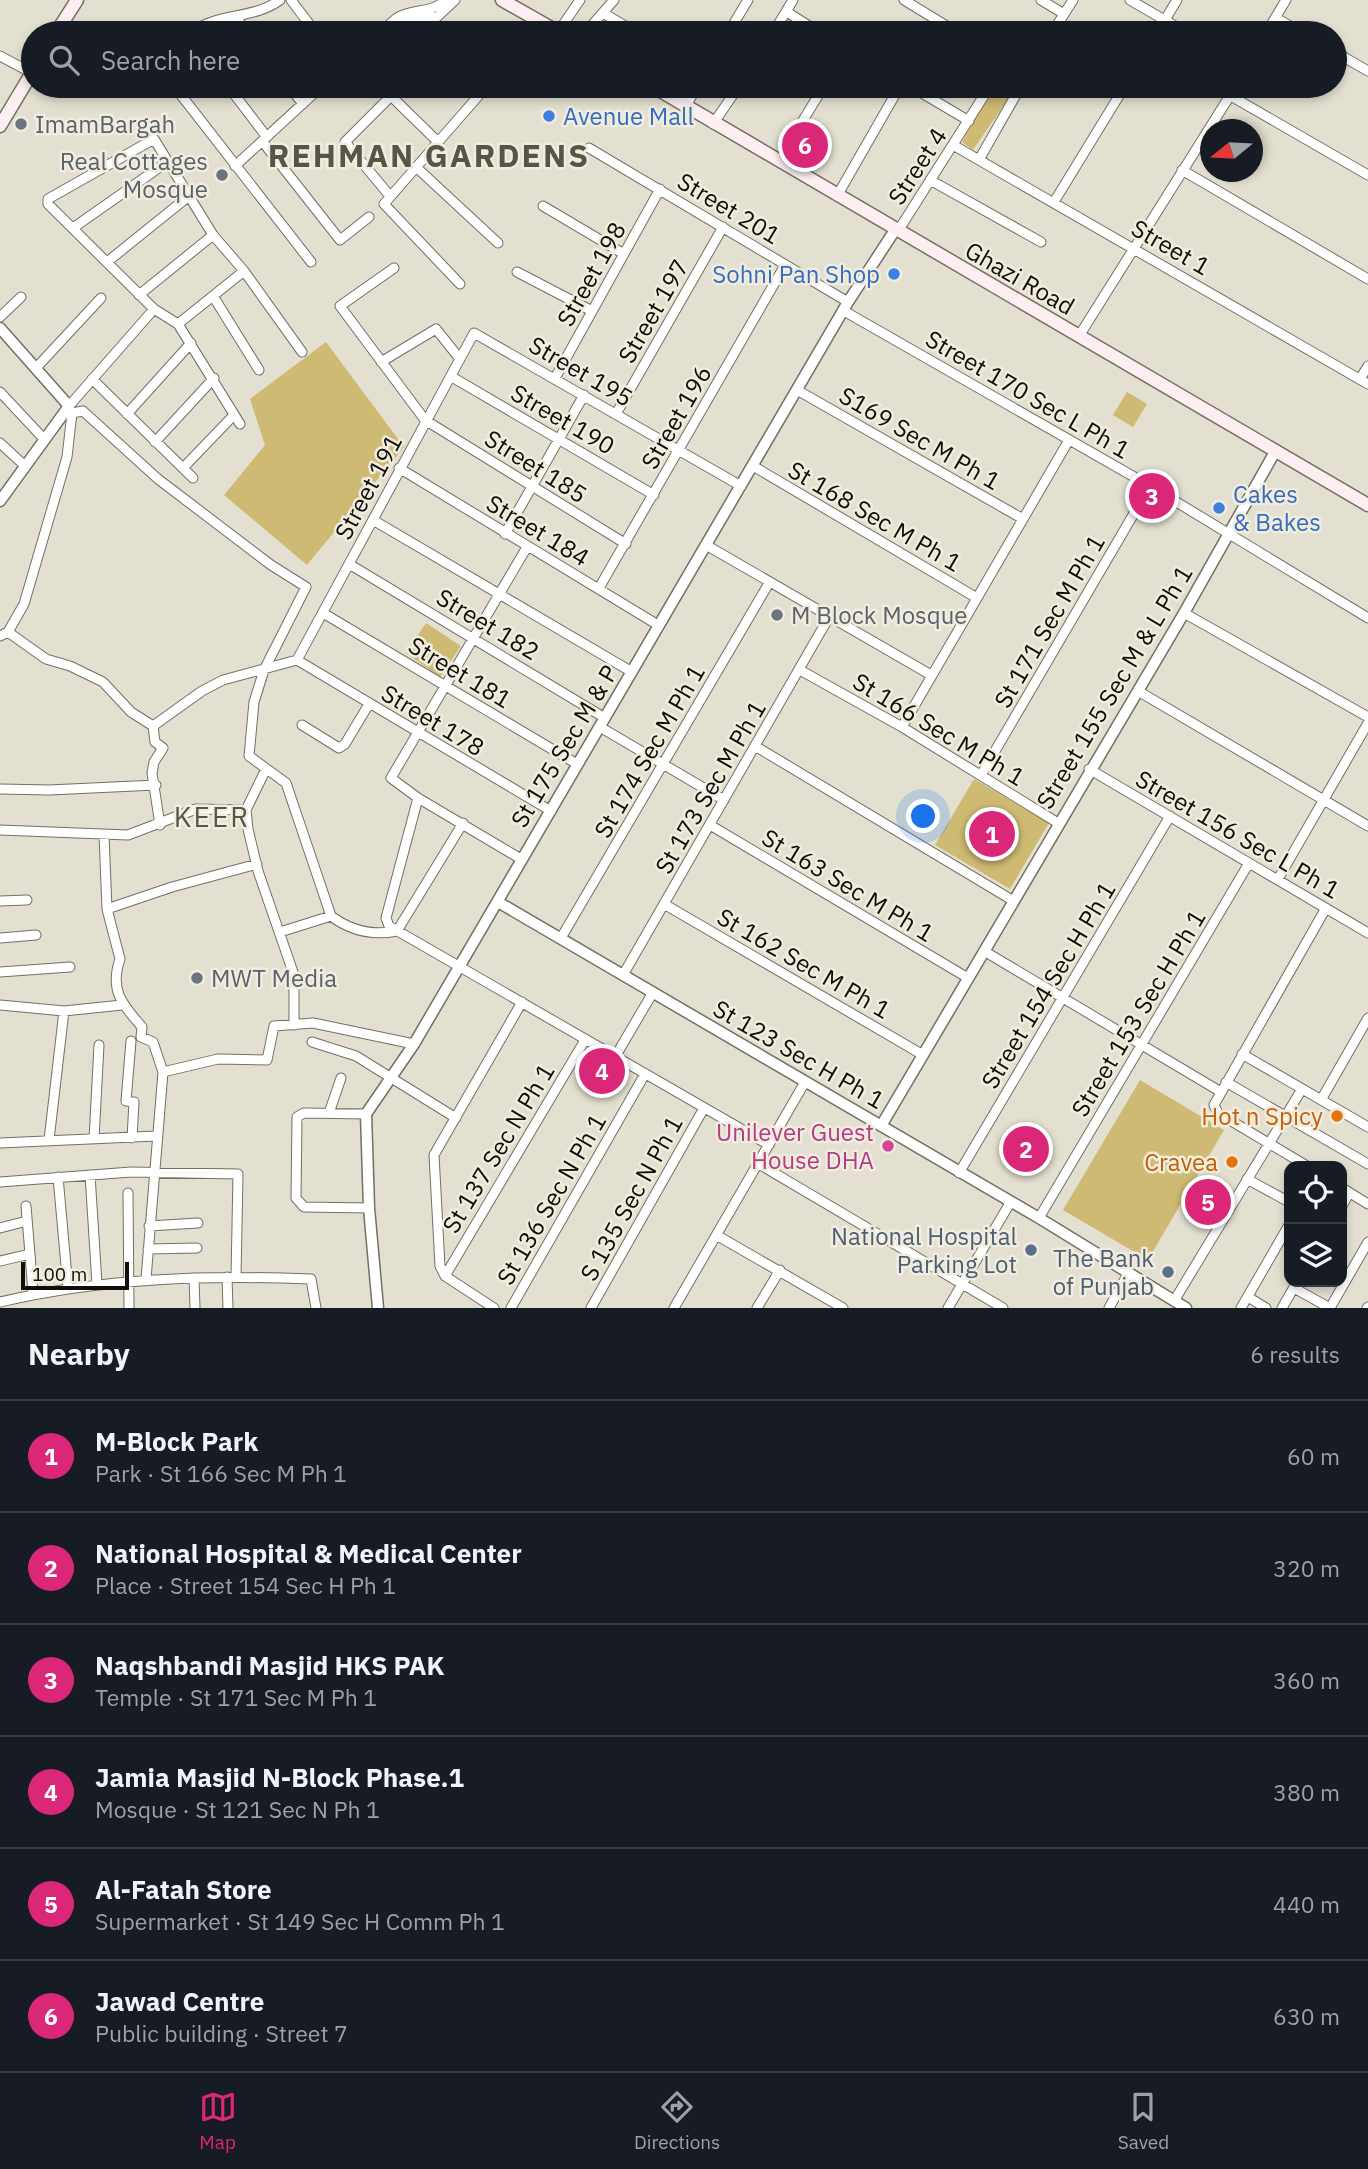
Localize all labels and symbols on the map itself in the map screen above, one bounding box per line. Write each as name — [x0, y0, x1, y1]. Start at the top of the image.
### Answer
place label: Avenue Mall — [563, 100, 694, 132]
place label: ImamBargah — [35, 108, 175, 140]
marker: Avenue Mall — [541, 108, 557, 124]
marker: ImamBargah — [13, 116, 29, 132]
pin: 6 — [782, 119, 828, 171]
north arrow — [1200, 119, 1263, 182]
street label: Street 4 — [880, 121, 954, 211]
district label: REHMAN GARDENS — [268, 134, 590, 176]
place label: Real Cottages Mosque — [60, 145, 208, 205]
street label: Street 201 — [672, 165, 786, 251]
marker: Real Cottages Mosque — [214, 167, 230, 183]
street label: Street 1 — [1126, 212, 1216, 282]
street label: Street 198 — [549, 216, 633, 332]
street label: Ghazi Road — [960, 234, 1080, 322]
street label: Street 197 — [610, 253, 696, 369]
place label: Sohni Pan Shop — [712, 258, 880, 290]
marker: Sohni Pan Shop — [886, 266, 902, 282]
street label: Street 170 Sec L Ph 1 — [920, 322, 1136, 466]
street label: Street 195 — [523, 328, 639, 414]
street label: Street 196 — [633, 359, 719, 475]
street label: Street 190 — [505, 376, 621, 462]
street label: S169 Sec M Ph 1 — [834, 379, 1006, 497]
street label: Street 185 — [479, 422, 593, 510]
street label: Street 191 — [327, 429, 409, 545]
street label: St 168 Sec M Ph 1 — [782, 453, 968, 579]
pin: 3 — [1129, 470, 1175, 522]
place label: Cakes & Bakes — [1233, 478, 1321, 538]
street label: Street 184 — [481, 487, 595, 573]
marker: Cakes & Bakes — [1211, 500, 1227, 516]
street label: St 171 Sec M Ph 1 — [986, 528, 1112, 714]
street label: Street 155 Sec M & L Ph 1 — [1029, 559, 1199, 815]
street label: Street 182 — [431, 581, 545, 667]
place label: M Block Mosque — [791, 599, 968, 631]
marker: M Block Mosque — [769, 607, 785, 623]
street label: Street 181 — [403, 629, 517, 715]
street label: St 174 Sec M Ph 1 — [586, 658, 712, 844]
street label: St 175 Sec M & P — [503, 659, 625, 833]
street label: St 166 Sec M Ph 1 — [847, 665, 1031, 793]
street label: Street 178 — [376, 677, 490, 763]
street label: St 173 Sec M Ph 1 — [647, 694, 773, 880]
street label: Street 156 Sec L Ph 1 — [1130, 762, 1346, 906]
district label: KEER — [174, 798, 250, 835]
your location — [906, 799, 940, 833]
pin: 1 — [969, 808, 1015, 860]
street label: St 163 Sec M Ph 1 — [756, 821, 940, 949]
street label: Street 154 Sec H Ph 1 — [973, 876, 1123, 1094]
street label: St 162 Sec M Ph 1 — [711, 900, 897, 1026]
street label: Street 153 Sec H Ph 1 — [1063, 904, 1213, 1122]
place label: MWT Media — [211, 962, 337, 994]
marker: MWT Media — [189, 970, 205, 986]
street label: St 123 Sec H Ph 1 — [708, 992, 890, 1116]
pin: 4 — [579, 1045, 625, 1097]
street label: St 137 Sec N Ph 1 — [435, 1057, 561, 1239]
place label: Hot n Spicy — [1201, 1100, 1323, 1132]
street label: St 136 Sec N Ph 1 — [489, 1108, 613, 1290]
marker: Hot n Spicy — [1329, 1108, 1345, 1124]
street label: S 135 Sec N Ph 1 — [572, 1110, 690, 1286]
place label: Unilever Guest House DHA — [716, 1116, 874, 1176]
pin: 2 — [1003, 1123, 1049, 1175]
marker: Unilever Guest House DHA — [880, 1138, 896, 1154]
place label: Cravea — [1144, 1146, 1218, 1178]
marker: Cravea — [1224, 1154, 1240, 1170]
pin: 5 — [1185, 1176, 1231, 1228]
place label: National Hospital Parking Lot — [831, 1220, 1017, 1280]
marker: National Hospital Parking Lot — [1023, 1242, 1039, 1258]
place label: The Bank of Punjab — [1053, 1242, 1154, 1302]
scale bar — [21, 1259, 130, 1291]
marker: The Bank of Punjab — [1160, 1264, 1176, 1280]

